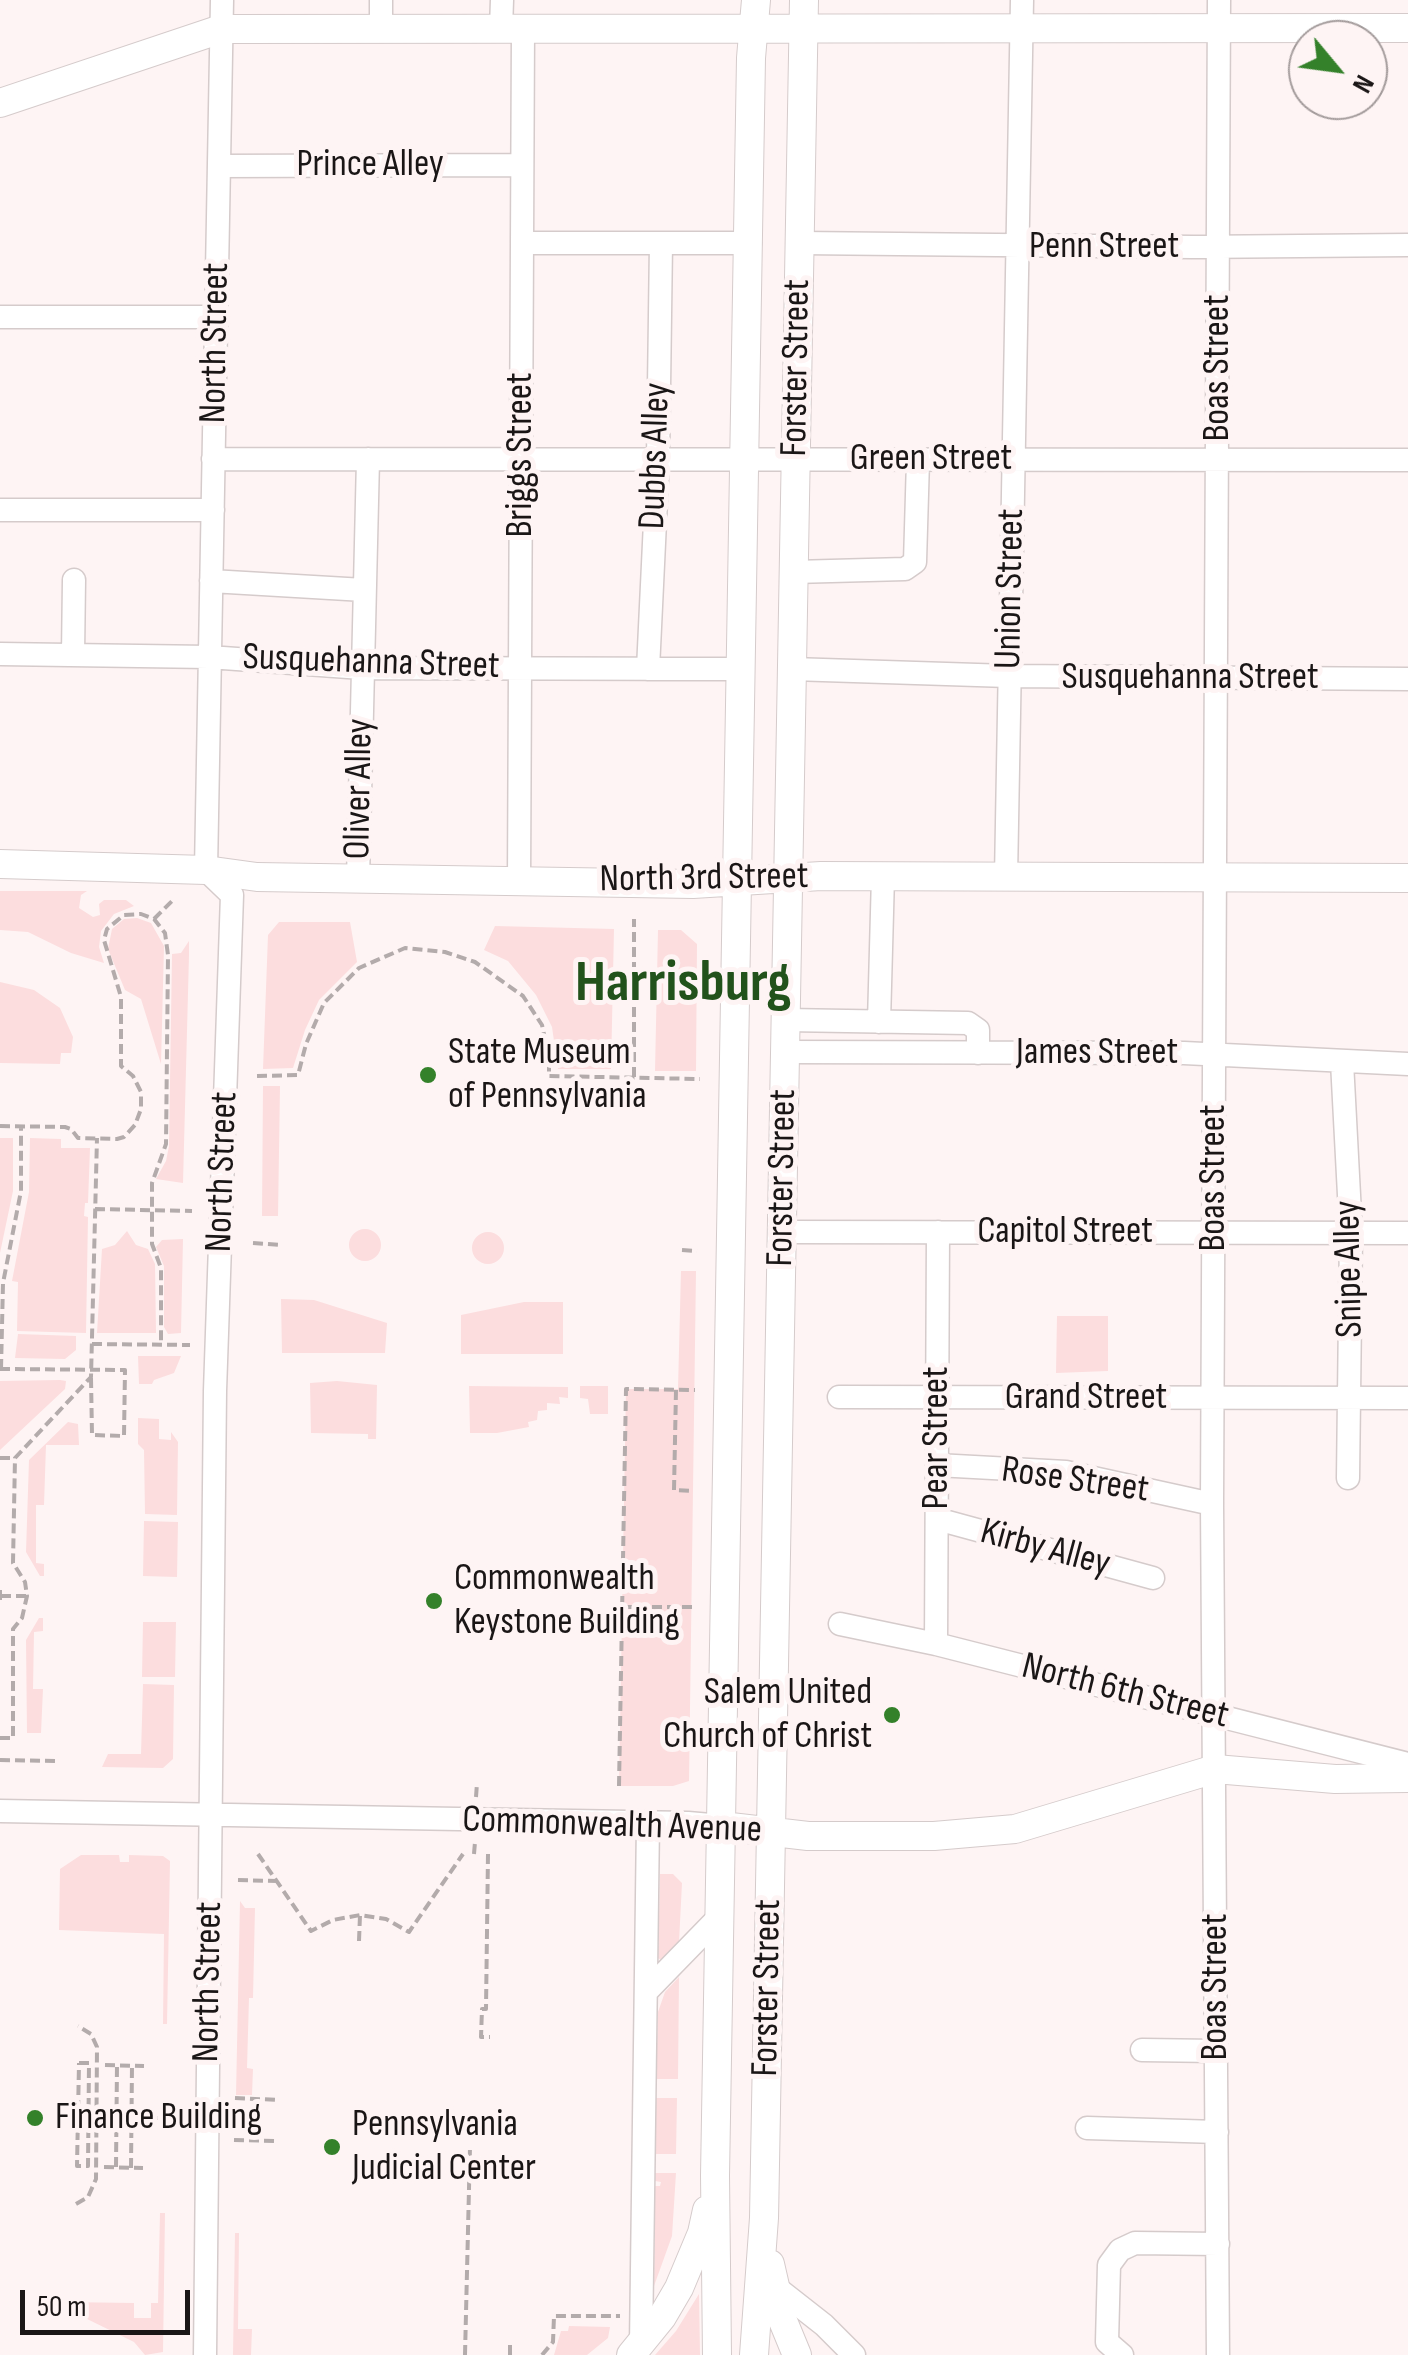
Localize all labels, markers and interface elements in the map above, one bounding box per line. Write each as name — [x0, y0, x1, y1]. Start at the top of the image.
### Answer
north arrow — [1288, 20, 1388, 120]
text: N — [1345, 69, 1381, 98]
street label: Prince Alley — [296, 142, 444, 188]
street label: Penn Street — [1029, 224, 1179, 270]
street label: North Street — [192, 262, 240, 424]
street label: Forster Street — [773, 279, 821, 457]
street label: Boas Street — [1195, 294, 1241, 442]
street label: Briggs Street — [498, 372, 544, 538]
street label: Dubbs Alley — [631, 382, 681, 530]
street label: Green Street — [850, 436, 1012, 482]
street label: Union Street — [987, 508, 1035, 670]
street label: Susquehanna Street — [242, 636, 500, 690]
street label: Susquehanna Street — [1061, 655, 1319, 701]
street label: Oliver Alley — [336, 718, 384, 860]
street label: North 3rd Street — [599, 854, 809, 904]
district label: Harrisburg — [575, 950, 791, 1020]
place label: State Museum of Pennsylvania — [448, 1030, 647, 1120]
street label: James Street — [1016, 1030, 1178, 1076]
marker: State Museum of Pennsylvania — [417, 1064, 439, 1086]
street label: Forster Street — [759, 1089, 807, 1267]
street label: North Street — [197, 1091, 249, 1253]
street label: Boas Street — [1191, 1104, 1237, 1252]
street label: Snipe Alley — [1326, 1200, 1374, 1338]
street label: Capitol Street — [977, 1209, 1153, 1255]
street label: Pear Street — [914, 1366, 960, 1510]
street label: Grand Street — [1005, 1375, 1167, 1421]
street label: Rose Street — [999, 1448, 1151, 1514]
street label: Kirby Alley — [975, 1510, 1115, 1588]
place label: Commonwealth Keystone Building — [454, 1556, 680, 1646]
marker: Commonwealth Keystone Building — [423, 1590, 445, 1612]
street label: North 6th Street — [1017, 1644, 1233, 1740]
place label: Salem United Church of Christ — [663, 1670, 872, 1760]
marker: Salem United Church of Christ — [881, 1704, 903, 1726]
street label: Commonwealth Avenue — [461, 1798, 763, 1854]
street label: Forster Street — [744, 1899, 792, 2077]
street label: North Street — [185, 1901, 233, 2063]
street label: Boas Street — [1193, 1913, 1239, 2061]
place label: Finance Building — [55, 2095, 262, 2141]
place label: Pennsylvania Judicial Center — [352, 2102, 536, 2192]
marker: Finance Building — [24, 2107, 46, 2129]
marker: Pennsylvania Judicial Center — [321, 2136, 343, 2158]
scale bar — [25, 2270, 195, 2332]
text: 50 m — [37, 2289, 86, 2325]

